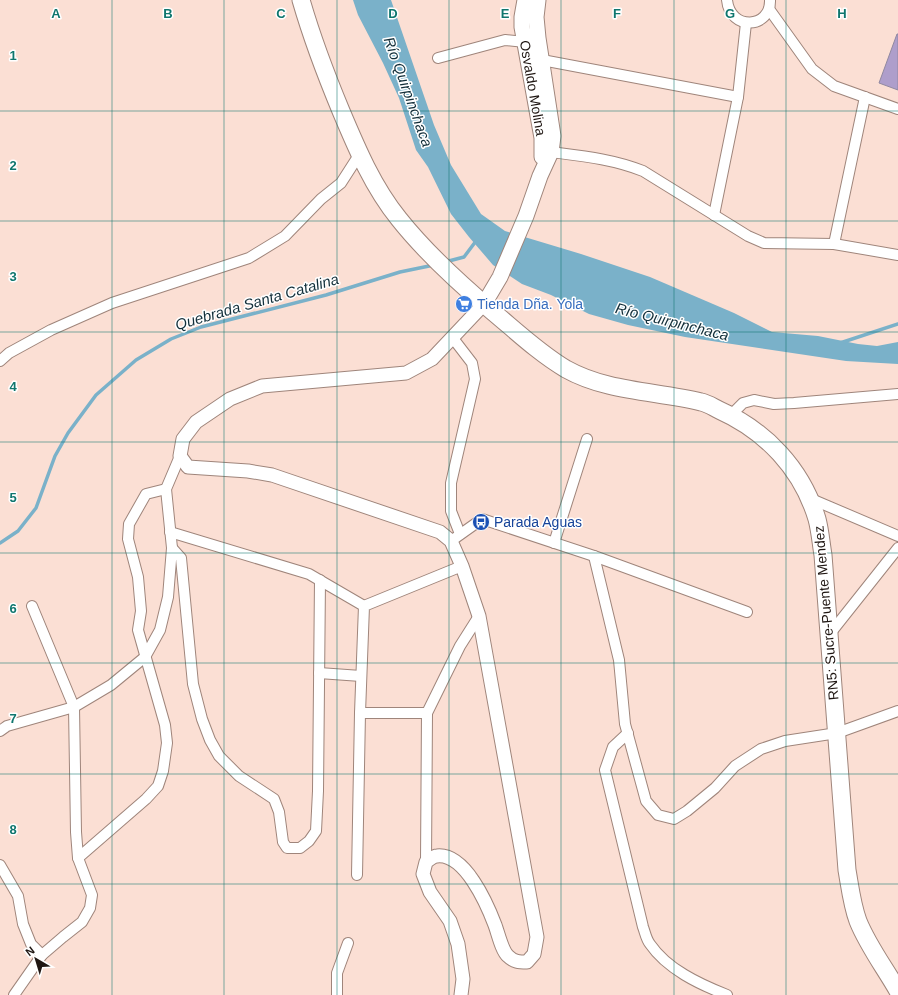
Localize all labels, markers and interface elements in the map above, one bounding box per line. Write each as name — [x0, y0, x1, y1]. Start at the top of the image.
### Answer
text: A — [51, 6, 61, 21]
text: B — [163, 6, 173, 21]
text: C — [276, 6, 286, 21]
text: D — [388, 6, 398, 21]
text: E — [501, 6, 510, 21]
text: F — [613, 6, 621, 21]
text: G — [725, 6, 735, 21]
text: H — [837, 6, 847, 21]
water label: Río Quirpinchaca — [381, 34, 436, 149]
street label: Osvaldo Molina — [517, 39, 549, 137]
text: 1 — [9, 48, 17, 63]
text: 2 — [9, 158, 17, 173]
text: 3 — [9, 269, 17, 284]
water label: Quebrada Santa Catalina — [173, 270, 341, 333]
supermarket icon: Tienda Dña. Yola — [454, 294, 474, 314]
place label: Tienda Dña. Yola — [477, 296, 583, 312]
water label: Río Quirpinchaca — [614, 299, 730, 344]
text: 4 — [9, 379, 17, 394]
text: 5 — [9, 490, 17, 505]
bus stop icon: Parada Aguas — [471, 512, 491, 532]
place label: Parada Aguas — [494, 514, 582, 530]
street label: RN5: Sucre-Puente Mendez — [810, 525, 842, 701]
text: 6 — [9, 601, 17, 616]
text: 7 — [9, 711, 17, 726]
text: 8 — [9, 822, 17, 837]
north arrow — [16, 939, 56, 979]
text: N — [23, 944, 37, 958]

